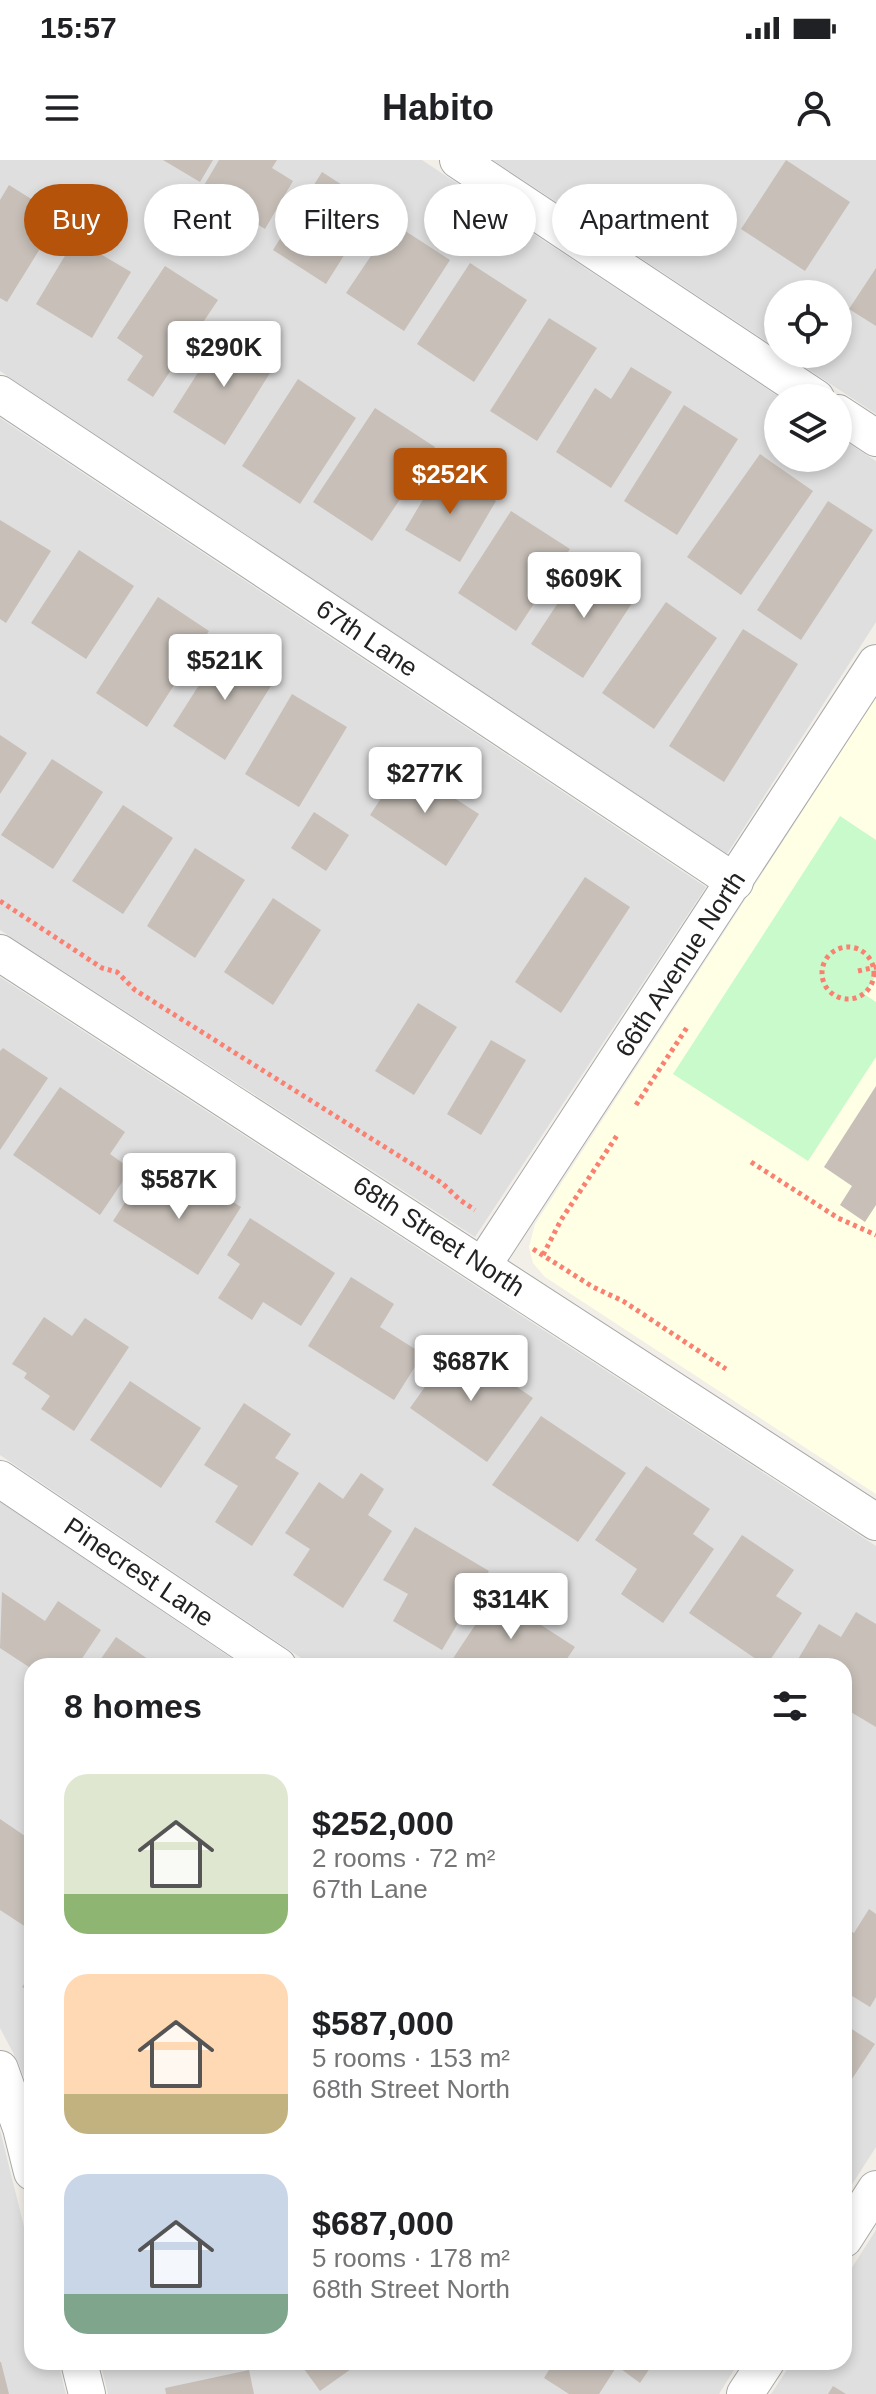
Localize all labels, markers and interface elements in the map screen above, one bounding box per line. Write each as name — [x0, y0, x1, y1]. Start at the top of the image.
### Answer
text: 15:57 — [40, 11, 117, 44]
icon: menu — [40, 86, 84, 130]
icon: person — [792, 86, 836, 130]
text: Habito — [382, 87, 494, 128]
chip: Buy — [24, 184, 128, 256]
chip: Rent — [144, 184, 259, 256]
chip: Filters — [275, 184, 408, 256]
chip: New — [424, 184, 536, 256]
chip: Apartment — [552, 184, 737, 256]
map controls — [764, 280, 852, 472]
button: locate — [764, 280, 852, 368]
pin: $290K — [168, 321, 280, 389]
text: $290K — [186, 332, 262, 362]
button: layers — [764, 384, 852, 472]
pin: $252K — [394, 448, 506, 516]
text: $252K — [412, 459, 488, 489]
pin: $609K — [528, 552, 640, 620]
text: $609K — [546, 563, 622, 593]
street label: 67th Lane — [311, 593, 423, 683]
pin: $521K — [169, 634, 281, 702]
text: $521K — [187, 645, 263, 675]
pin: $277K — [369, 747, 481, 815]
text: $277K — [387, 758, 463, 788]
street label: 66th Avenue North — [609, 866, 751, 1062]
pin: $587K — [123, 1153, 235, 1221]
text: $587K — [141, 1164, 217, 1194]
street label: 68th Street North — [348, 1170, 530, 1302]
pin: $687K — [415, 1335, 527, 1403]
text: $687K — [433, 1346, 509, 1376]
street label: Pinecrest Lane — [59, 1511, 219, 1633]
pin: $314K — [455, 1573, 567, 1641]
text: $314K — [473, 1584, 549, 1614]
icon: filters — [768, 1684, 812, 1728]
text: 8 homes — [64, 1687, 202, 1725]
text: $252,000 — [312, 1804, 454, 1842]
icon: home — [128, 1806, 224, 1902]
text: 2 rooms · 72 m² — [312, 1843, 496, 1873]
text: 67th Lane — [312, 1874, 428, 1904]
text: $587,000 — [312, 2004, 454, 2042]
icon: home — [128, 2006, 224, 2102]
text: 5 rooms · 153 m² — [312, 2043, 510, 2073]
text: 68th Street North — [312, 2074, 510, 2104]
text: $687,000 — [312, 2204, 454, 2242]
icon: home — [128, 2206, 224, 2302]
text: 5 rooms · 178 m² — [312, 2243, 510, 2273]
text: 68th Street North — [312, 2274, 510, 2304]

